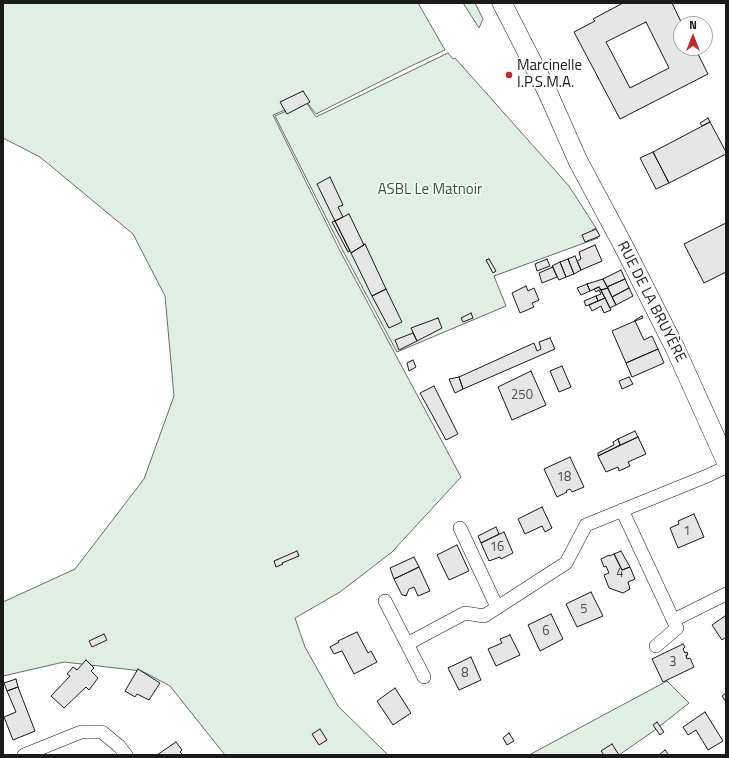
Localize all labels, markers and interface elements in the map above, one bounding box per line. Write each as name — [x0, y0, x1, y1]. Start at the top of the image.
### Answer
north arrow — [673, 16, 713, 56]
text: N — [689, 17, 697, 33]
place label: Marcinelle I.P.S.M.A. — [517, 57, 582, 92]
marker: Marcinelle I.P.S.M.A. — [504, 70, 514, 80]
park label: ASBL Le Matnoir — [378, 181, 482, 199]
street label: RUE DE LA BRUYÈRE — [613, 239, 689, 365]
house number: 250 — [511, 388, 533, 404]
house number: 18 — [557, 470, 571, 486]
house number: 1 — [683, 524, 691, 540]
house number: 16 — [490, 540, 504, 556]
house number: 4 — [616, 566, 624, 582]
house number: 5 — [580, 602, 588, 618]
house number: 6 — [542, 624, 550, 640]
house number: 3 — [669, 655, 677, 671]
house number: 8 — [461, 666, 469, 682]

